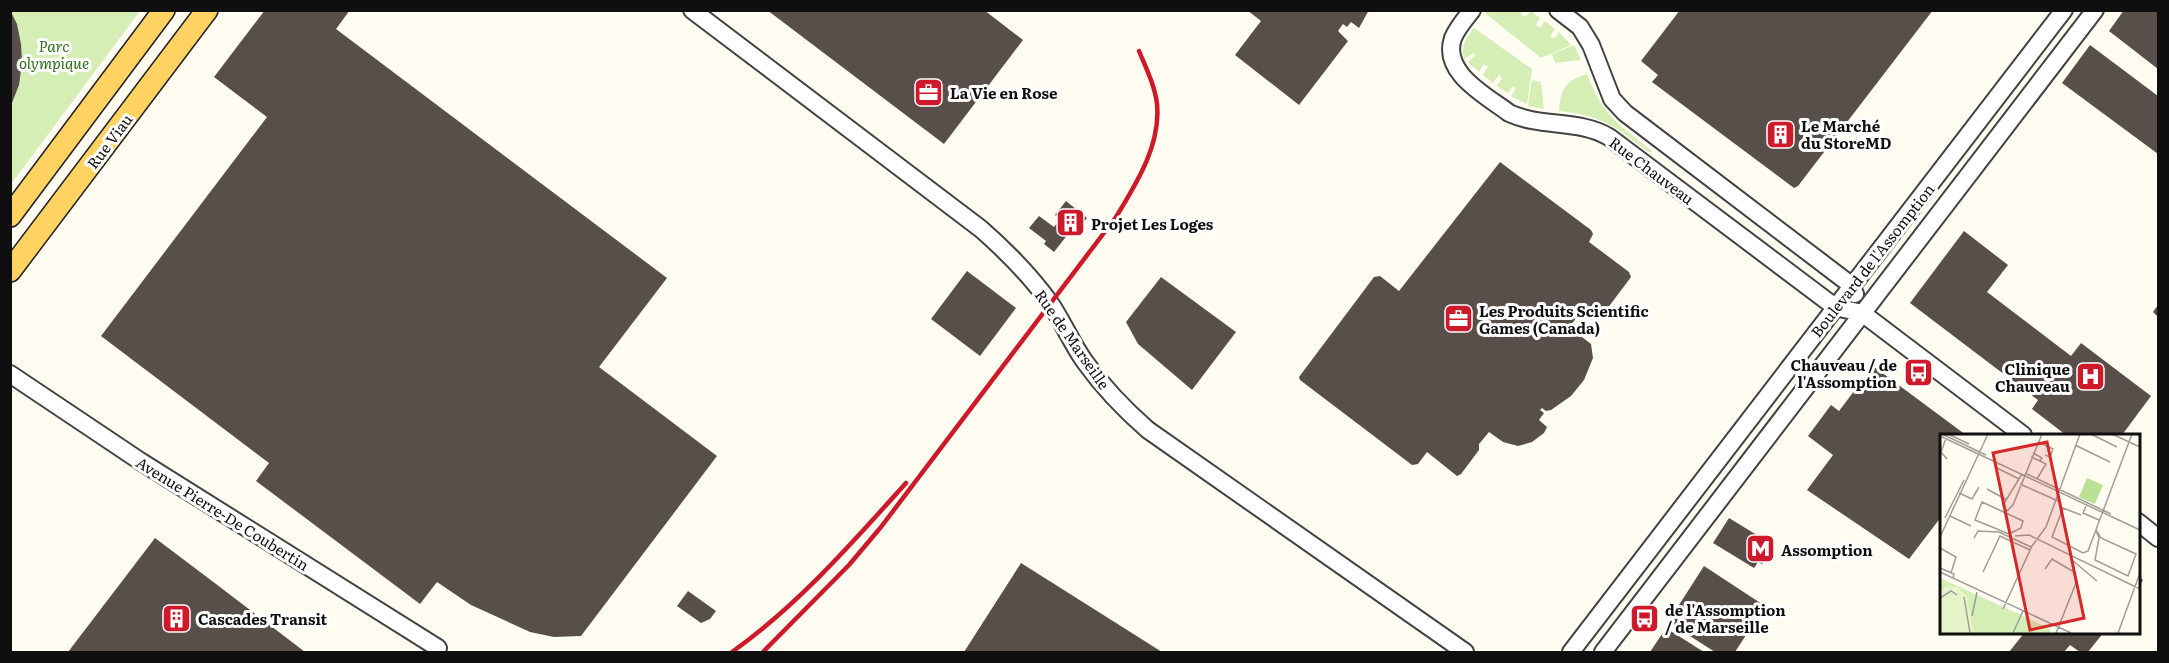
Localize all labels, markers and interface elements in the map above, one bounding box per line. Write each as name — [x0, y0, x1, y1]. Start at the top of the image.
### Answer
park label: Parc olympique — [19, 34, 89, 74]
office icon: La Vie en Rose — [913, 76, 945, 108]
place label: La Vie en Rose — [950, 81, 1058, 104]
street label: Rue Viau — [81, 108, 138, 173]
place label: Le Marché du StoreMD — [1801, 114, 1892, 154]
building icon: Le Marché du StoreMD — [1764, 118, 1796, 150]
street label: Rue Chauveau — [1605, 130, 1700, 210]
street label: Boulevard de l'Assomption — [1805, 178, 1939, 342]
building icon: Projet Les Loges — [1054, 207, 1086, 239]
place label: Projet Les Loges — [1091, 212, 1214, 235]
street label: Rue de Marseille — [1030, 284, 1116, 394]
place label: Les Produits Scientific Games (Canada) — [1479, 299, 1649, 339]
office icon: Les Produits Scientific Games (Canada) — [1442, 303, 1474, 335]
place label: Chauveau / de l'Assomption — [1790, 353, 1898, 393]
bus stop icon: Chauveau / de l'Assomption — [1902, 357, 1934, 389]
place label: Clinique Chauveau — [1995, 357, 2071, 397]
hospital icon: Clinique Chauveau — [2075, 361, 2107, 393]
inset map — [1940, 434, 2139, 633]
street label: Avenue Pierre-De Coubertin — [132, 450, 314, 576]
metro station icon: Assomption — [1744, 533, 1776, 565]
place label: Assomption — [1781, 538, 1873, 561]
place label: de l'Assomption / de Marseille — [1665, 598, 1786, 638]
building icon: Cascades Transit — [161, 602, 193, 634]
bus stop icon: de l'Assomption / de Marseille — [1628, 602, 1660, 634]
place label: Cascades Transit — [198, 607, 328, 630]

